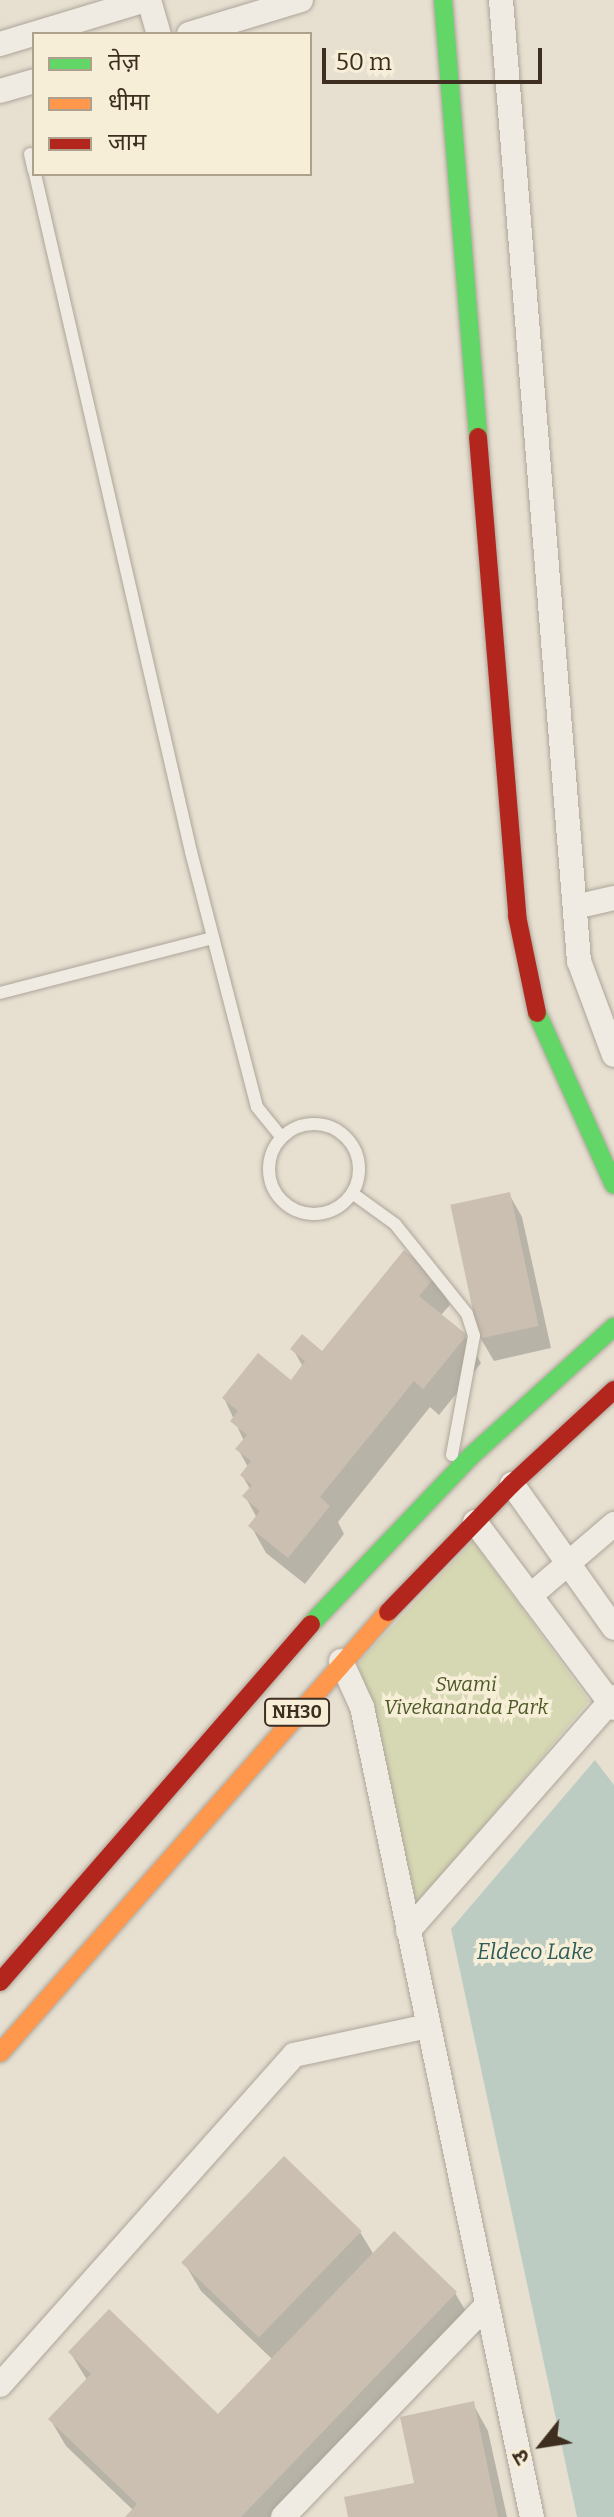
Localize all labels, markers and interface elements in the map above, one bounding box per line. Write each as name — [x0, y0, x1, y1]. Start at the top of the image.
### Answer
legend — [32, 32, 312, 176]
scale bar — [326, 32, 546, 82]
text: तेज़ — [108, 48, 140, 76]
text: 50 m — [336, 48, 392, 76]
text: धीमा — [108, 88, 150, 116]
text: जाम — [108, 128, 146, 156]
park label: Swami Vivekananda Park — [384, 1673, 548, 1720]
road number: NH30 — [263, 1698, 331, 1726]
water label: Eldeco Lake — [477, 1939, 593, 1965]
north arrow — [502, 2405, 582, 2485]
text: उ — [506, 2445, 536, 2470]

